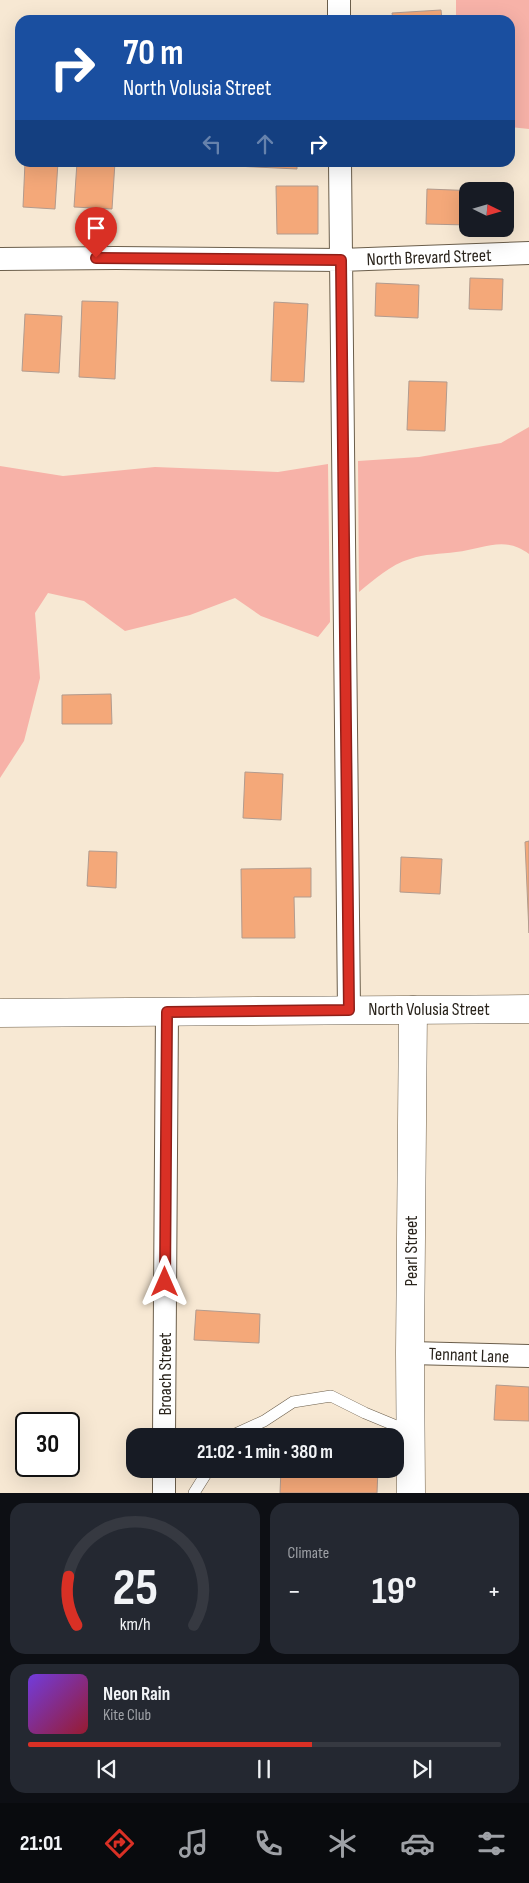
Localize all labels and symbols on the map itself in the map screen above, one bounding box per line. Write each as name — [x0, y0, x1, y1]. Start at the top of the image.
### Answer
north arrow — [459, 182, 514, 238]
pin — [75, 207, 117, 258]
street label: North Brevard Street — [366, 245, 492, 270]
street label: North Volusia Street — [368, 999, 490, 1020]
street label: Pearl Street — [401, 1215, 422, 1287]
position arrow — [138, 1255, 190, 1307]
street label: Broach Street — [155, 1332, 176, 1416]
street label: Tennant Lane — [428, 1344, 510, 1367]
speed limit sign: 30 — [15, 1412, 80, 1477]

